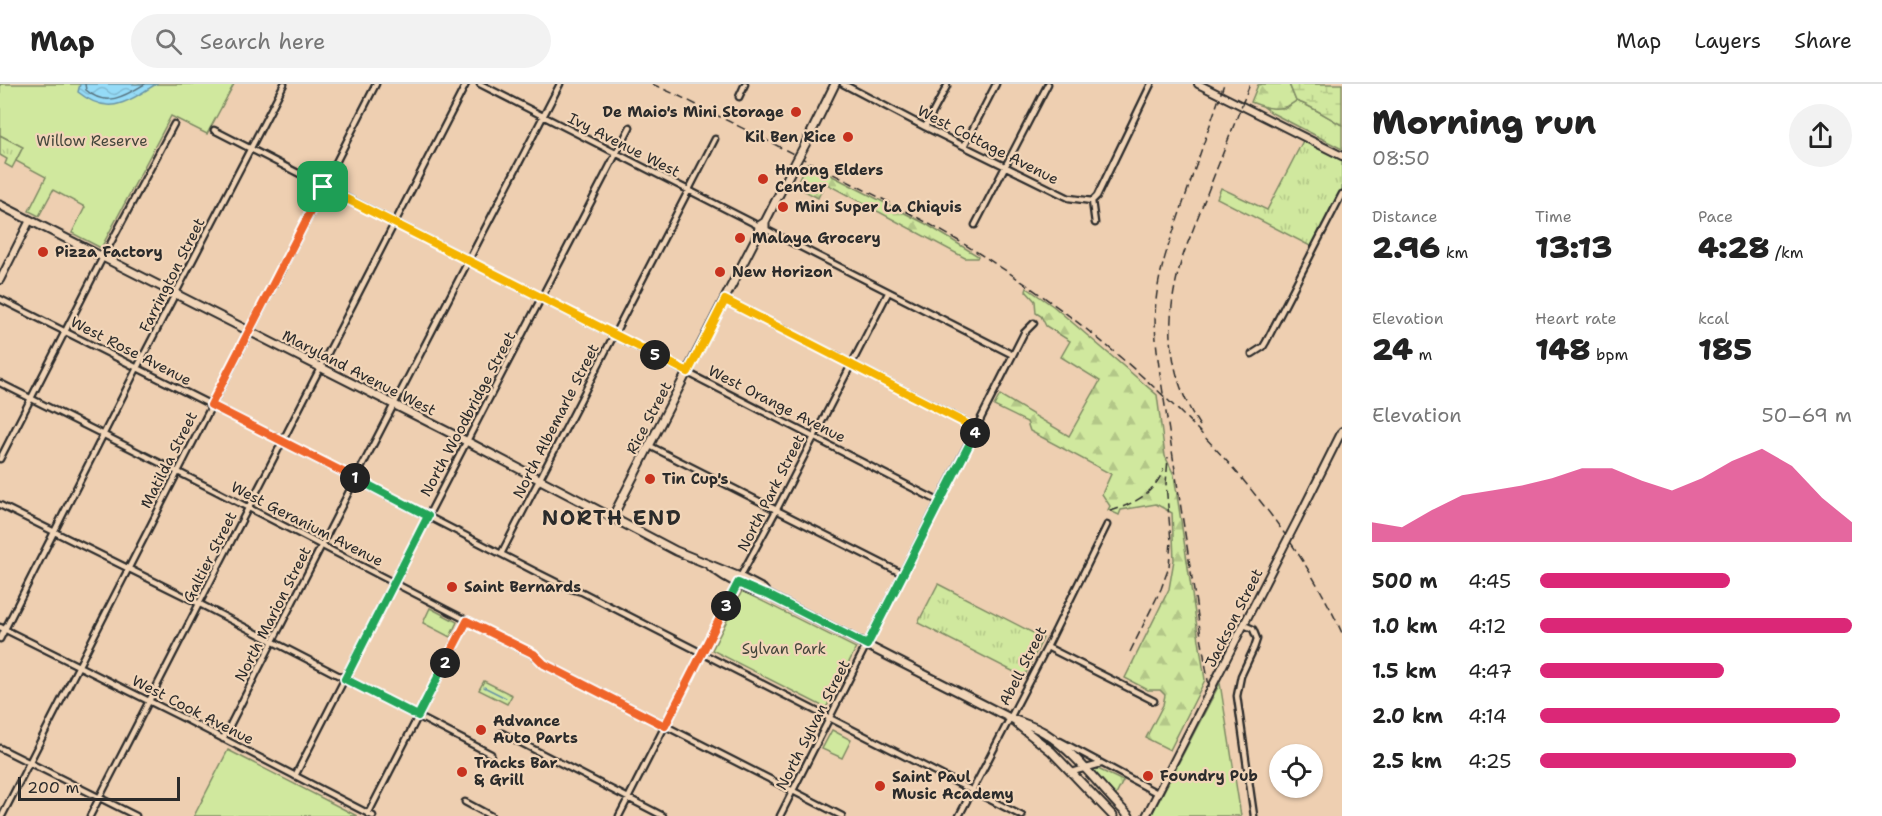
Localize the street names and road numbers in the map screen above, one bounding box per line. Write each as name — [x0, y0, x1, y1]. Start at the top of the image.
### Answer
street label: West Cottage Avenue — [914, 101, 1062, 189]
street label: Ivy Avenue West — [565, 108, 683, 182]
street label: Farrington Street — [135, 214, 209, 336]
street label: West Rose Avenue — [67, 312, 195, 390]
street label: Maryland Avenue West — [279, 325, 439, 421]
street label: North Woodbridge Street — [416, 328, 520, 500]
street label: North Albemarle Street — [508, 340, 604, 502]
street label: West Orange Avenue — [705, 361, 849, 447]
street label: Rice Street — [622, 378, 676, 458]
street label: Matilda Street — [136, 408, 202, 512]
street label: North Park Street — [733, 431, 809, 555]
street label: West Geranium Avenue — [227, 477, 387, 571]
street label: Galtier Street — [178, 508, 242, 606]
street label: North Marion Street — [230, 543, 316, 685]
street label: Jackson Street — [1200, 565, 1268, 671]
street label: Abell Street — [995, 623, 1051, 709]
street label: North Sylvan Street — [771, 656, 855, 794]
street label: West Cook Avenue — [129, 671, 257, 749]

